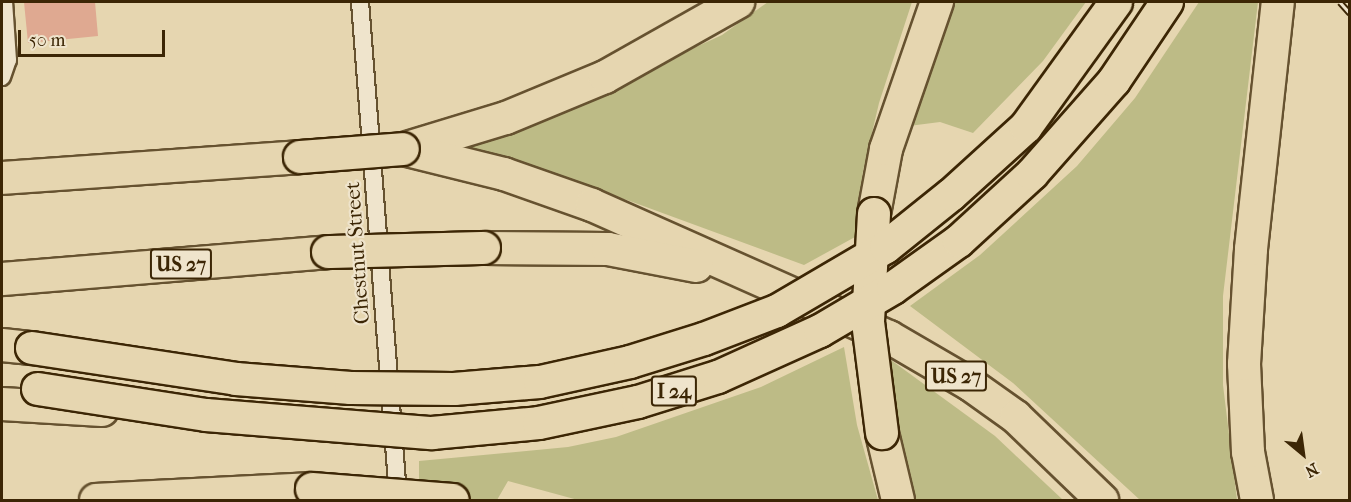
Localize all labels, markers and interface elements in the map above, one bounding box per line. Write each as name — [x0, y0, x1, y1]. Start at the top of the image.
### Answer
scale bar — [21, 18, 168, 56]
text: 50 m — [29, 30, 65, 51]
street label: Chestnut Street — [339, 181, 375, 325]
road number: US 27 — [150, 247, 213, 281]
road number: US 27 — [924, 359, 988, 393]
road number: I 24 — [650, 374, 698, 408]
north arrow — [1273, 424, 1333, 484]
text: N — [1302, 459, 1322, 481]

